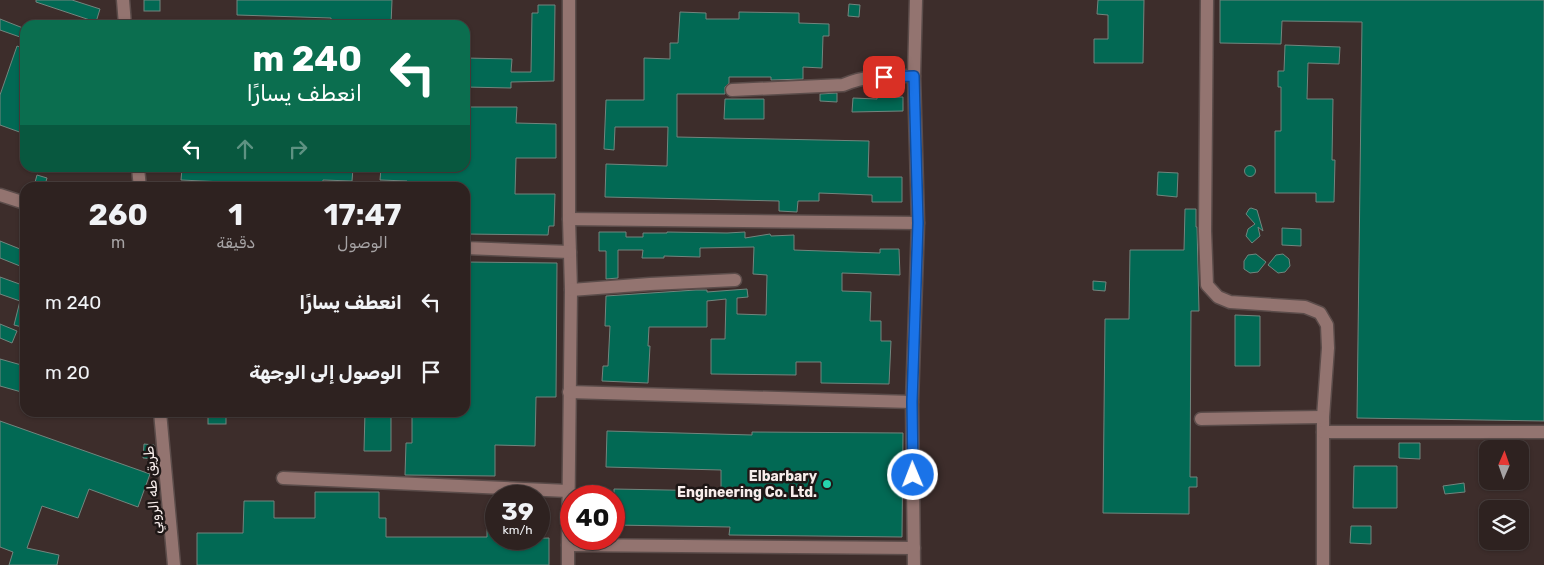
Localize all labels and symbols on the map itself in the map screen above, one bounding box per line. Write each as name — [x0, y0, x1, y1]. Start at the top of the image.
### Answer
pin — [863, 56, 905, 98]
north arrow — [1479, 440, 1529, 490]
street label: طريق طه الروبي — [140, 445, 167, 535]
position arrow — [886, 448, 938, 500]
place label: Elbarbary Engineering Co. Ltd. — [677, 468, 818, 501]
marker: Elbarbary Engineering Co. Ltd. — [821, 478, 833, 490]
speed limit sign: 40 — [560, 485, 625, 550]

